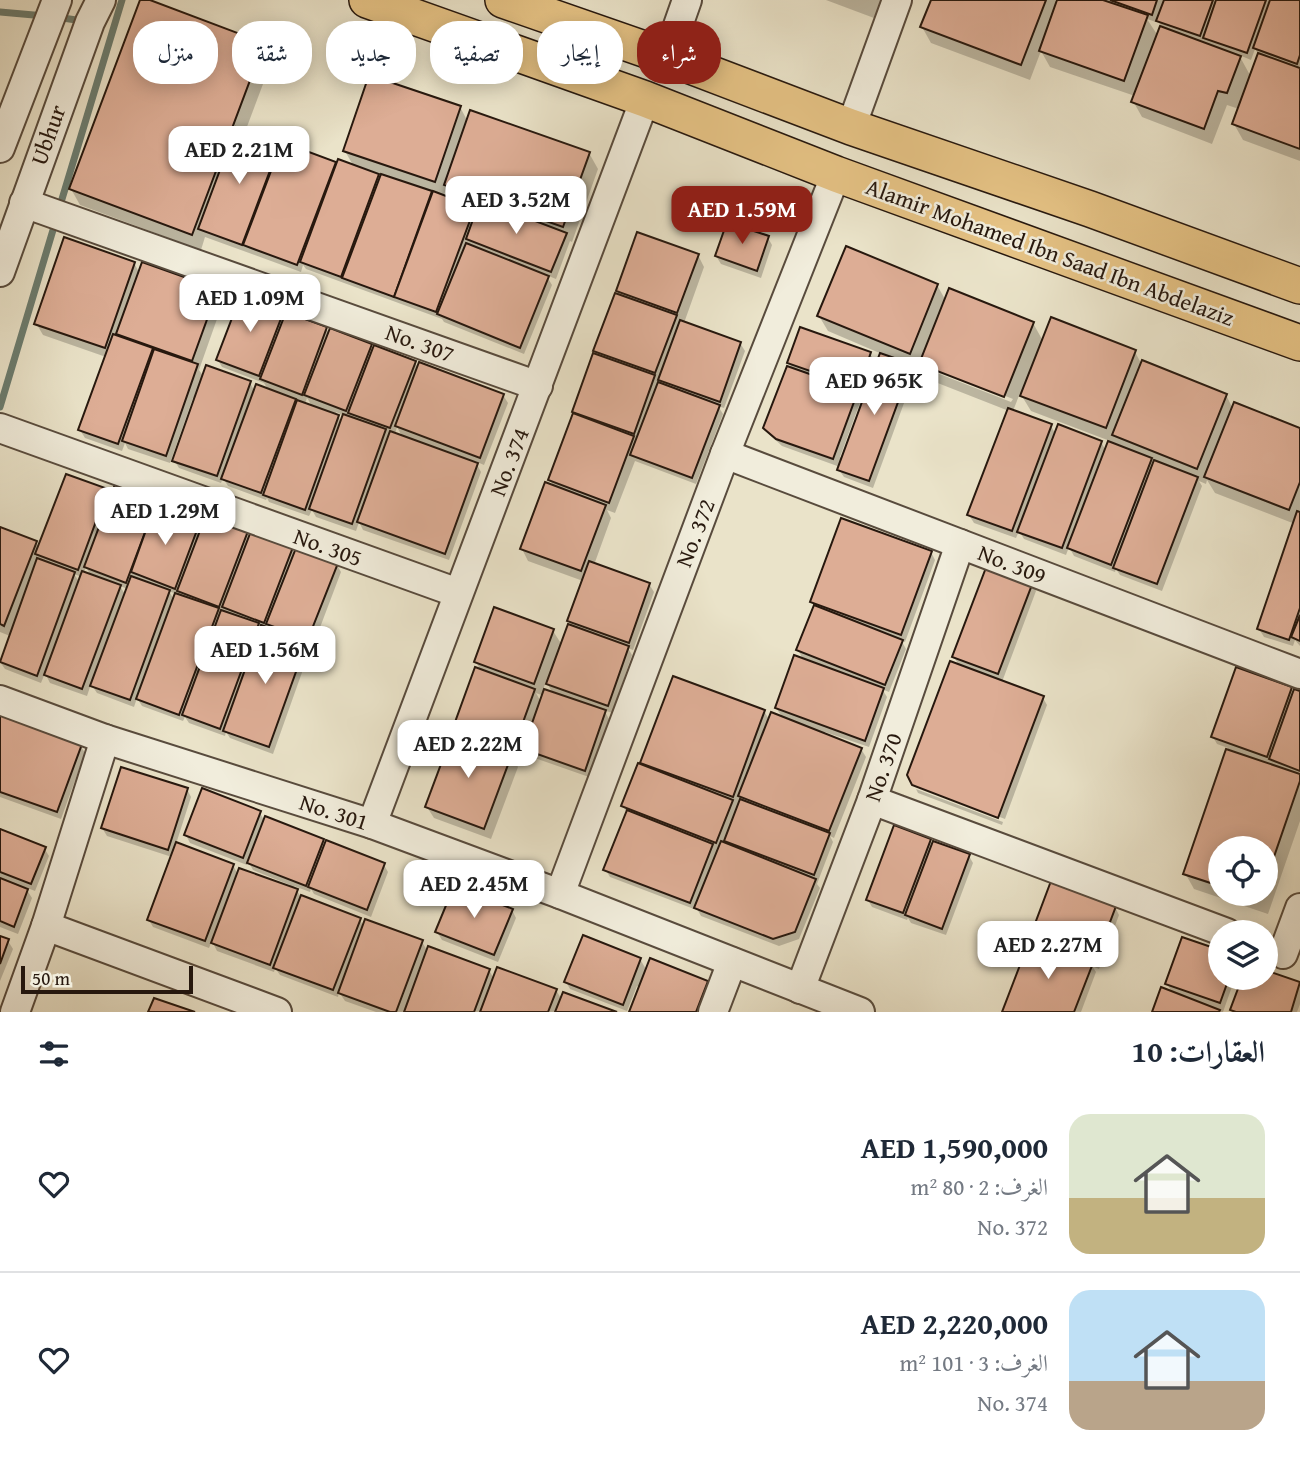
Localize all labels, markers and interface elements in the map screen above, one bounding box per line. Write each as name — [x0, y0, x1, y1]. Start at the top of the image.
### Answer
chip: منزل — [133, 21, 218, 84]
chip: شقة — [232, 21, 312, 84]
chip: جديد — [326, 21, 416, 84]
chip: تصفية — [430, 21, 523, 84]
chip: إيجار — [537, 21, 623, 84]
chip: شراء — [637, 21, 721, 84]
street label: Ubhur — [21, 100, 74, 170]
pin: AED 2.21M — [159, 127, 319, 186]
text: AED 2.21M — [184, 132, 294, 165]
street label: Alamir Mohamed Ibn Saad Ibn Abdelaziz — [862, 169, 1239, 334]
pin: AED 3.52M — [436, 176, 596, 236]
text: AED 3.52M — [461, 182, 571, 215]
pin: AED 1.59M — [662, 187, 822, 246]
text: AED 1.59M — [687, 192, 797, 225]
pin: AED 1.09M — [170, 274, 330, 334]
text: AED 1.09M — [195, 280, 305, 313]
street label: No. 307 — [381, 315, 459, 370]
pin: AED 965K — [802, 358, 946, 417]
text: AED 965K — [825, 363, 923, 396]
street label: No. 374 — [480, 423, 537, 501]
pin: AED 1.29M — [85, 488, 245, 547]
text: AED 1.29M — [110, 493, 220, 526]
street label: No. 372 — [666, 494, 723, 572]
street label: No. 305 — [289, 519, 367, 574]
street label: No. 309 — [973, 535, 1051, 592]
pin: AED 1.56M — [185, 626, 345, 686]
text: AED 1.56M — [210, 632, 320, 665]
pin: AED 2.22M — [388, 720, 548, 780]
text: AED 2.22M — [413, 726, 523, 759]
street label: No. 370 — [855, 728, 910, 806]
street label: No. 301 — [295, 785, 373, 838]
map controls — [1208, 836, 1278, 990]
button: locate — [1208, 836, 1278, 906]
pin: AED 2.45M — [394, 860, 554, 920]
text: AED 2.45M — [419, 866, 529, 899]
button: layers — [1208, 920, 1278, 990]
pin: AED 2.27M — [968, 922, 1128, 981]
text: AED 2.27M — [993, 927, 1103, 960]
scale bar — [21, 963, 192, 995]
text: 50 m — [32, 964, 70, 992]
text: العقارات: 10 — [1132, 1029, 1265, 1073]
icon: filters — [35, 1035, 73, 1073]
text: AED 1,590,000 — [861, 1125, 1048, 1169]
icon: home — [1125, 1142, 1209, 1226]
icon: heart — [35, 1165, 73, 1203]
text: الغرف: 2 · 80 m² — [911, 1170, 1048, 1203]
text: No. 372 — [977, 1210, 1048, 1243]
text: AED 2,220,000 — [861, 1301, 1048, 1345]
icon: home — [1125, 1318, 1209, 1402]
icon: heart — [35, 1341, 73, 1379]
text: الغرف: 3 · 101 m² — [900, 1346, 1048, 1379]
text: No. 374 — [977, 1386, 1048, 1419]

